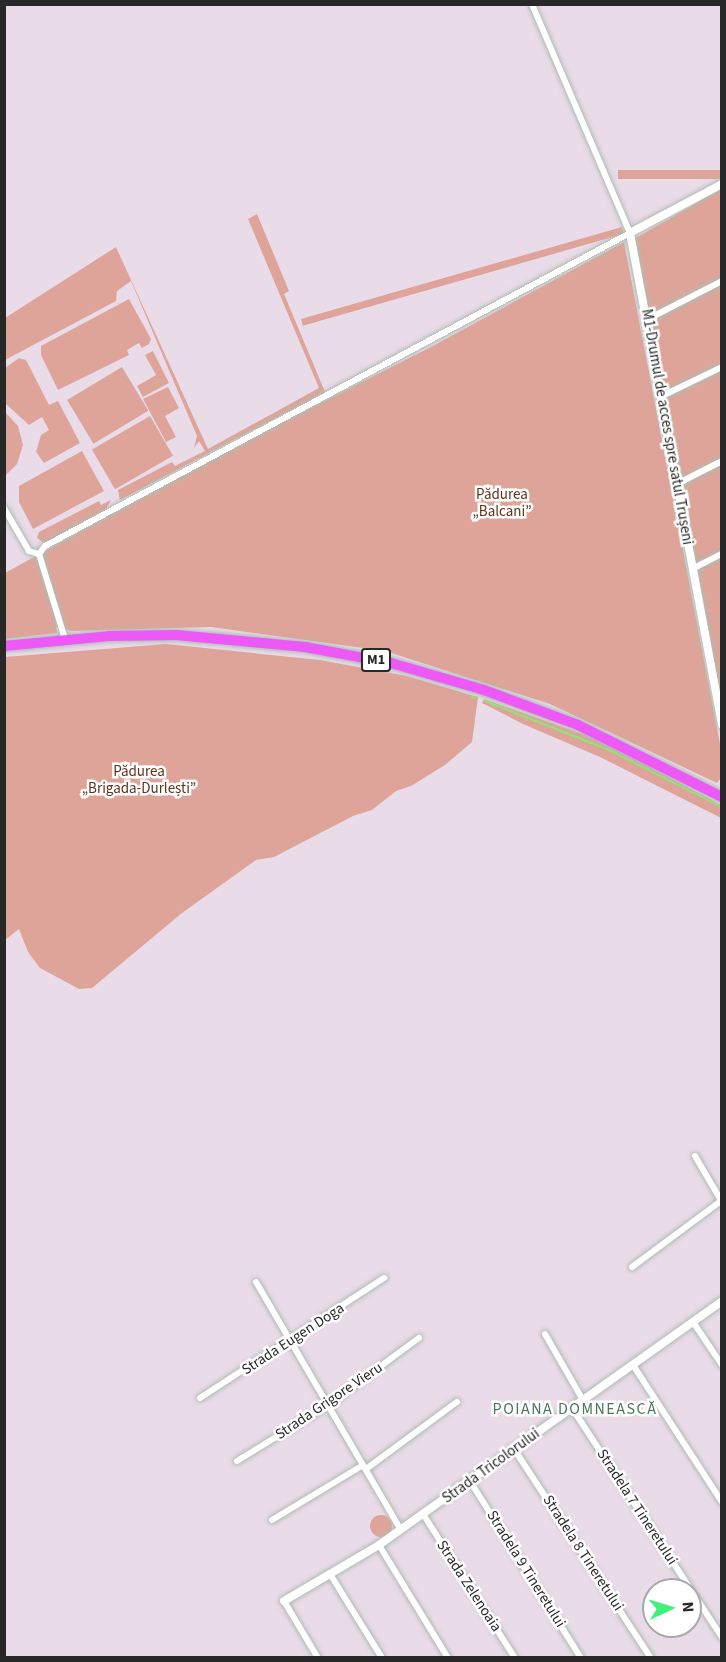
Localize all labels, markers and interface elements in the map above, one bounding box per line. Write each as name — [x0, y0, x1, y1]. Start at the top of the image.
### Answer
street label: M1-Drumul de acces spre satul Trușeni — [637, 308, 697, 546]
park label: Pădurea „Balcani” — [472, 485, 532, 520]
road number: M1 — [360, 649, 392, 671]
park label: Pădurea „Brigada-Durlești” — [82, 762, 196, 797]
street label: Strada Eugen Doga — [238, 1299, 348, 1379]
street label: Strada Grigore Vieru — [272, 1358, 386, 1444]
district label: POIANA DOMNEASCĂ — [493, 1399, 657, 1419]
street label: Strada Tricolorului — [439, 1425, 543, 1507]
street label: Stradela 7 Tineretului — [593, 1446, 681, 1568]
street label: Stradela 8 Tineretului — [539, 1492, 627, 1614]
street label: Stradela 9 Tineretului — [483, 1507, 569, 1631]
street label: Strada Zelenoaia — [433, 1537, 505, 1635]
north arrow — [642, 1578, 702, 1638]
text: N — [677, 1601, 699, 1613]

